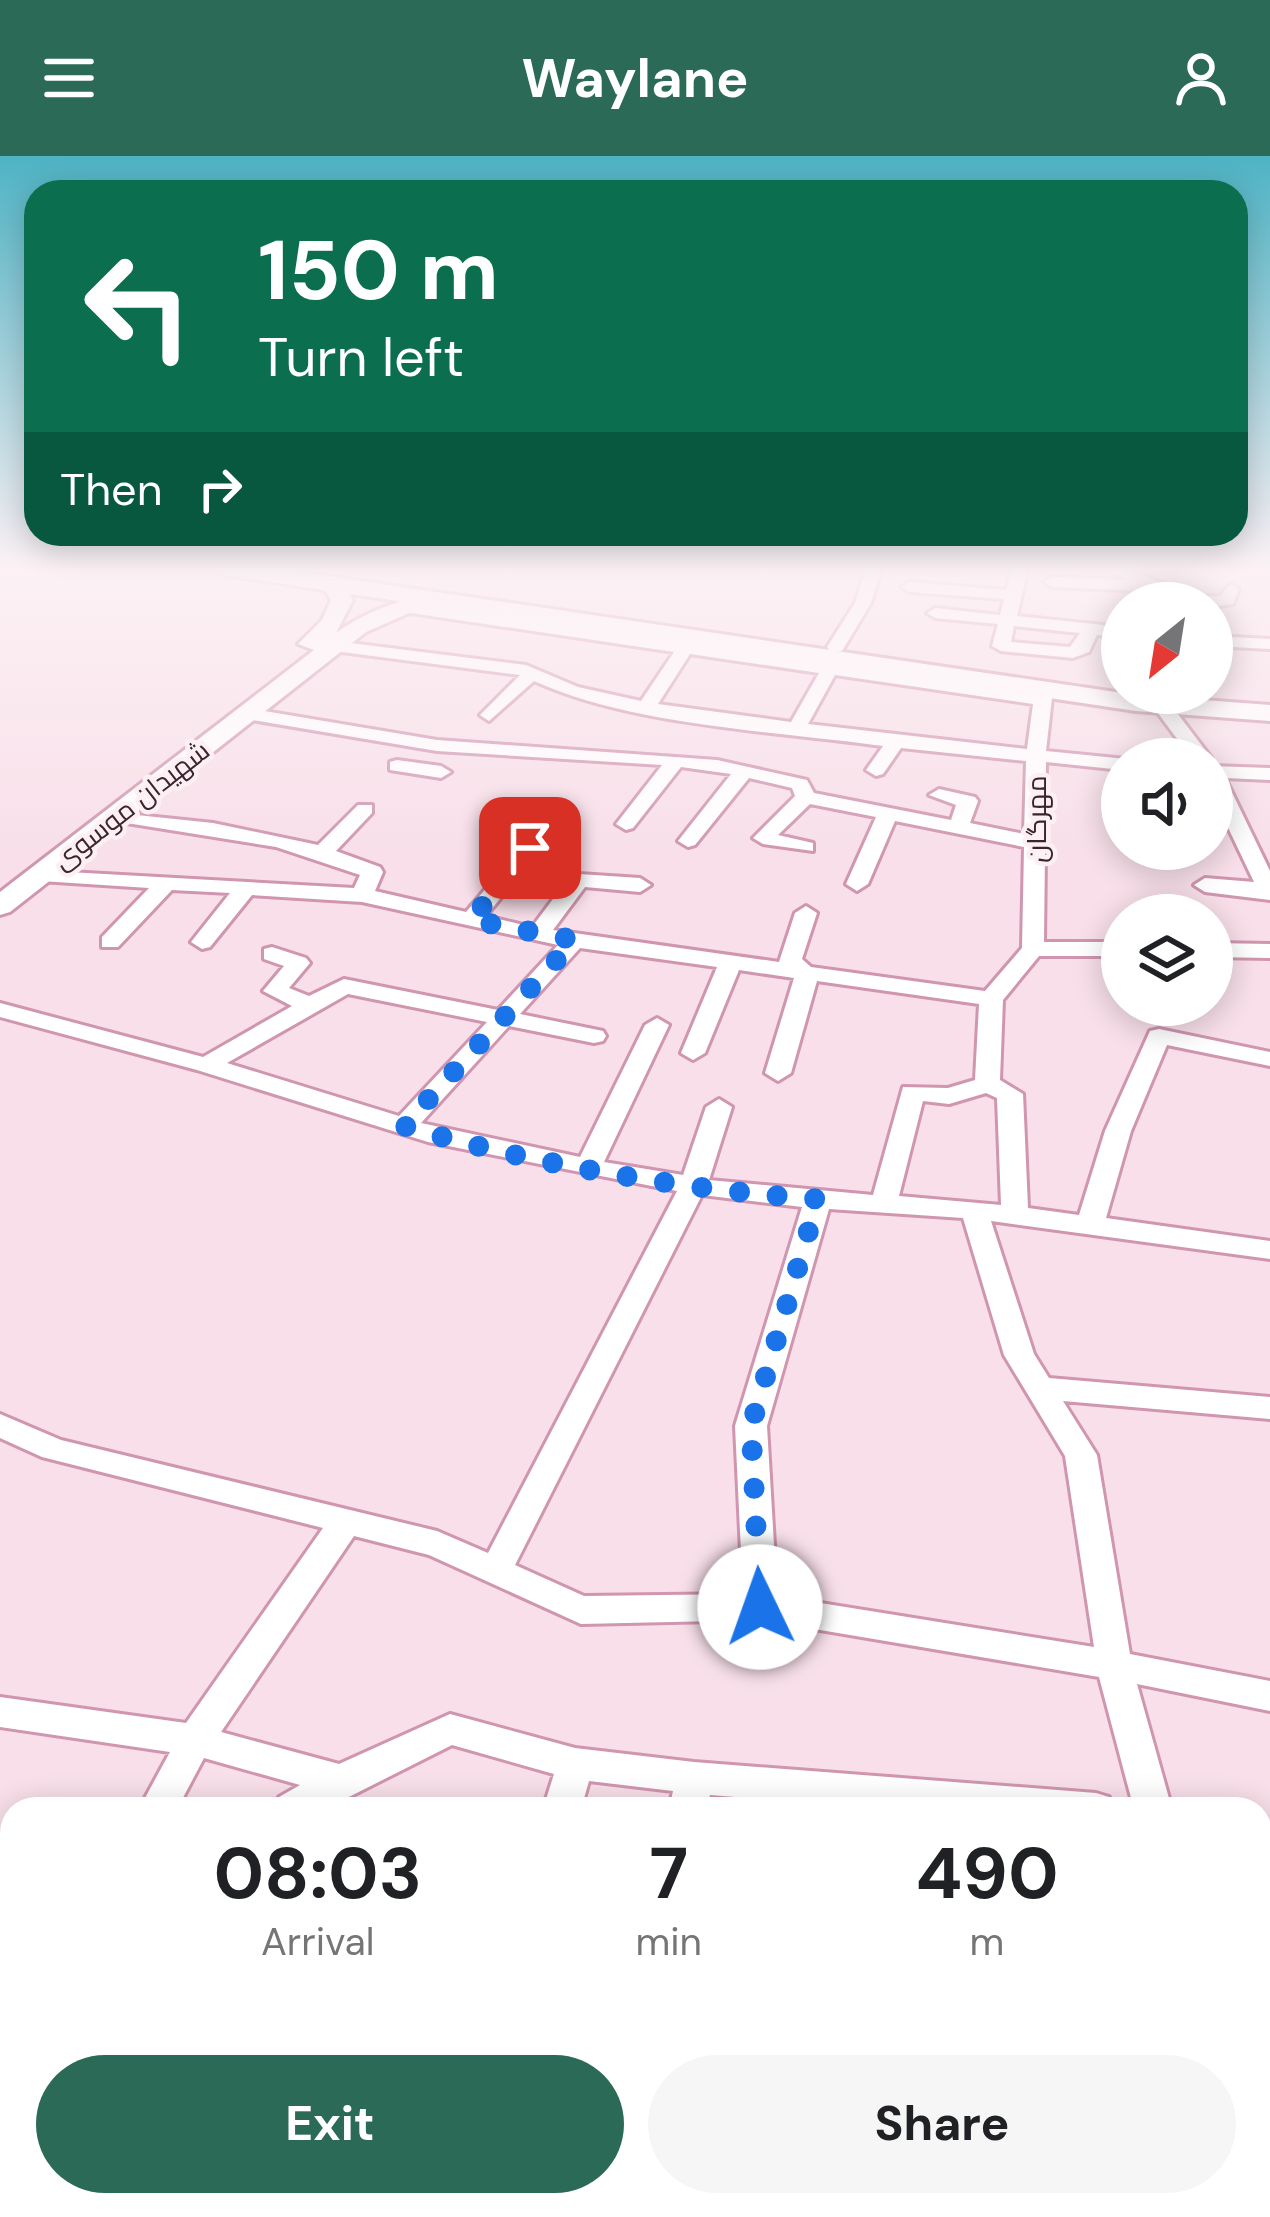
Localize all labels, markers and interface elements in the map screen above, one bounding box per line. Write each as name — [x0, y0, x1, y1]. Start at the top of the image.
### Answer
text: Waylane — [522, 43, 748, 114]
icon: menu — [36, 45, 102, 111]
icon: person — [1168, 45, 1234, 111]
text: 150 m — [258, 216, 499, 325]
icon: left — [60, 228, 216, 384]
text: Turn left — [258, 322, 464, 393]
icon: right — [187, 456, 253, 522]
text: Then — [60, 460, 163, 519]
north arrow — [1101, 582, 1233, 714]
map controls — [1101, 582, 1233, 1026]
street label: شهیدان موسوی — [45, 733, 217, 877]
button: sound — [1101, 738, 1233, 870]
street label: مهرگان — [1019, 775, 1054, 863]
pin — [479, 797, 581, 899]
icon: arrive — [497, 815, 563, 881]
button: layers — [1101, 894, 1233, 1026]
position arrow — [697, 1544, 823, 1670]
text: 08:03 — [213, 1827, 422, 1920]
text: 7 — [649, 1827, 688, 1920]
text: 490 — [915, 1827, 1059, 1920]
text: Arrival — [261, 1916, 375, 1967]
text: min — [635, 1916, 702, 1967]
text: m — [970, 1916, 1004, 1967]
button: Exit — [36, 2055, 624, 2193]
button: Share — [648, 2055, 1236, 2193]

